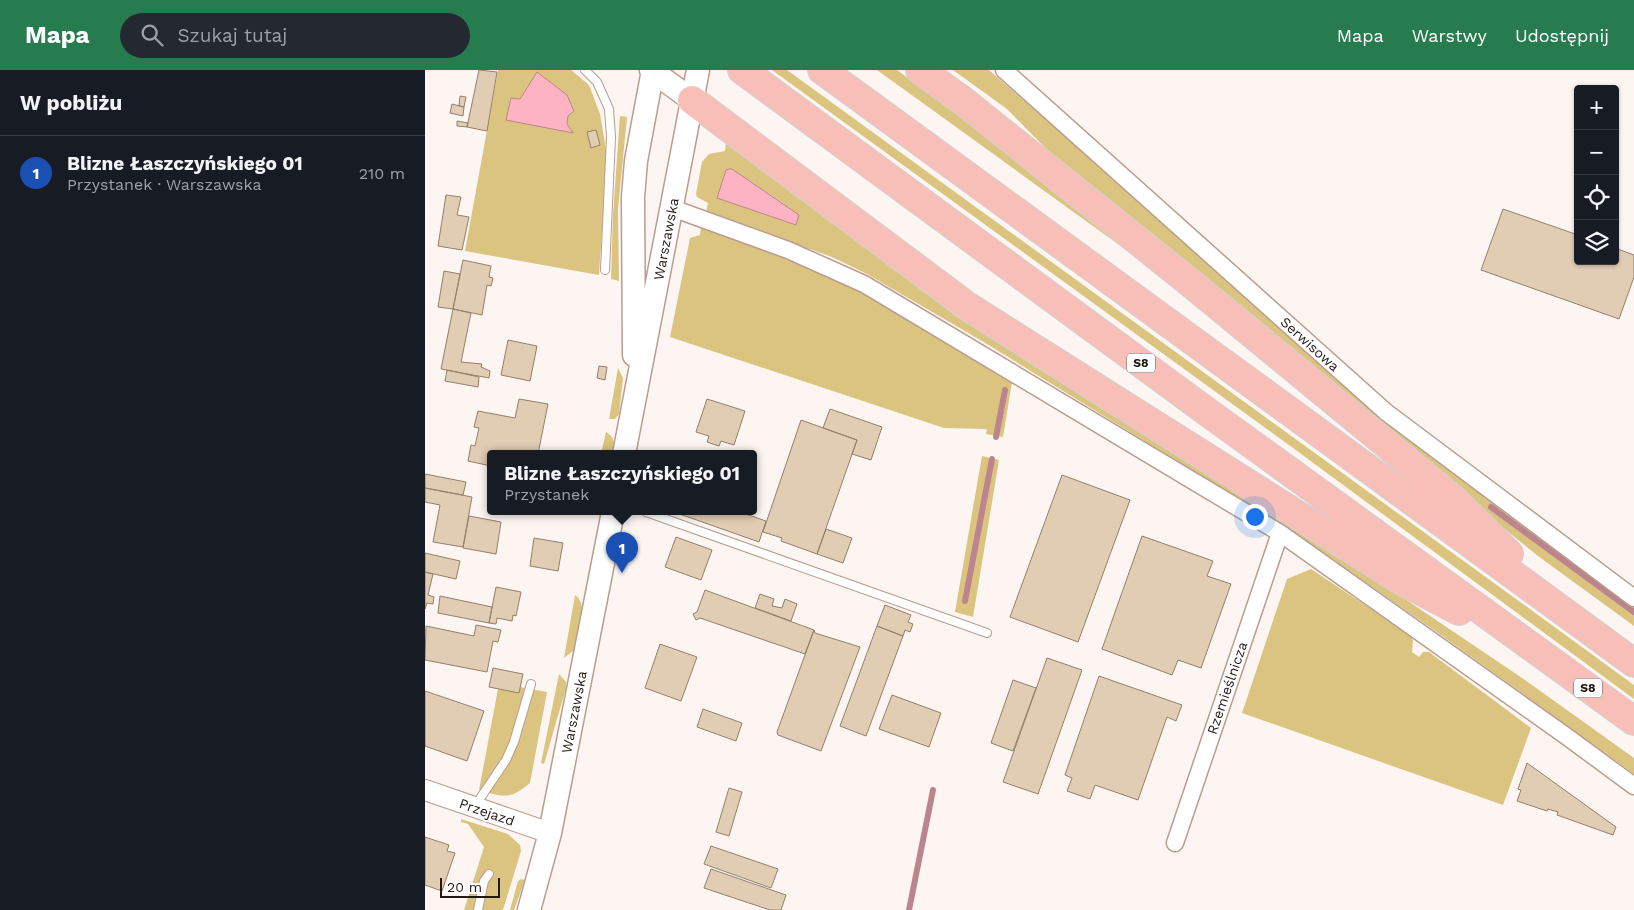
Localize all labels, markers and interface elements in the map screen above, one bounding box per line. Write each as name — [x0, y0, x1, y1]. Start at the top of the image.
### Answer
search box — [120, 13, 470, 58]
text: Mapa — [25, 21, 90, 49]
icon: search — [138, 21, 166, 49]
text: Szukaj tutaj — [178, 24, 287, 47]
text: Mapa — [1337, 25, 1384, 46]
text: Warstwy — [1412, 25, 1487, 46]
text: Udostępnij — [1515, 25, 1609, 46]
map controls — [1574, 85, 1619, 265]
button: + — [1574, 85, 1619, 130]
text: W pobliżu — [20, 90, 122, 115]
button: − — [1574, 130, 1619, 175]
text: Blizne Łaszczyńskiego 01 — [67, 152, 303, 175]
text: 1 — [33, 164, 39, 183]
text: 210 m — [359, 164, 405, 183]
text: Przystanek · Warszawska — [67, 175, 262, 194]
button: locate — [1574, 175, 1619, 220]
street label: Warszawska — [650, 196, 682, 282]
button: layers — [1574, 220, 1619, 265]
street label: Serwisowa — [1277, 314, 1343, 374]
road number: S8 — [1127, 354, 1155, 372]
popup — [487, 450, 757, 515]
text: Blizne Łaszczyńskiego 01 — [504, 462, 740, 485]
text: Przystanek — [504, 485, 589, 504]
your location — [1242, 504, 1268, 530]
pin: 1 — [606, 532, 638, 573]
street label: Rzemieślnicza — [1204, 639, 1250, 737]
street label: Warszawska — [558, 669, 590, 755]
road number: S8 — [1574, 678, 1602, 698]
street label: Przejazd — [457, 795, 517, 829]
scale bar — [440, 875, 500, 898]
text: 20 m — [447, 879, 482, 895]

